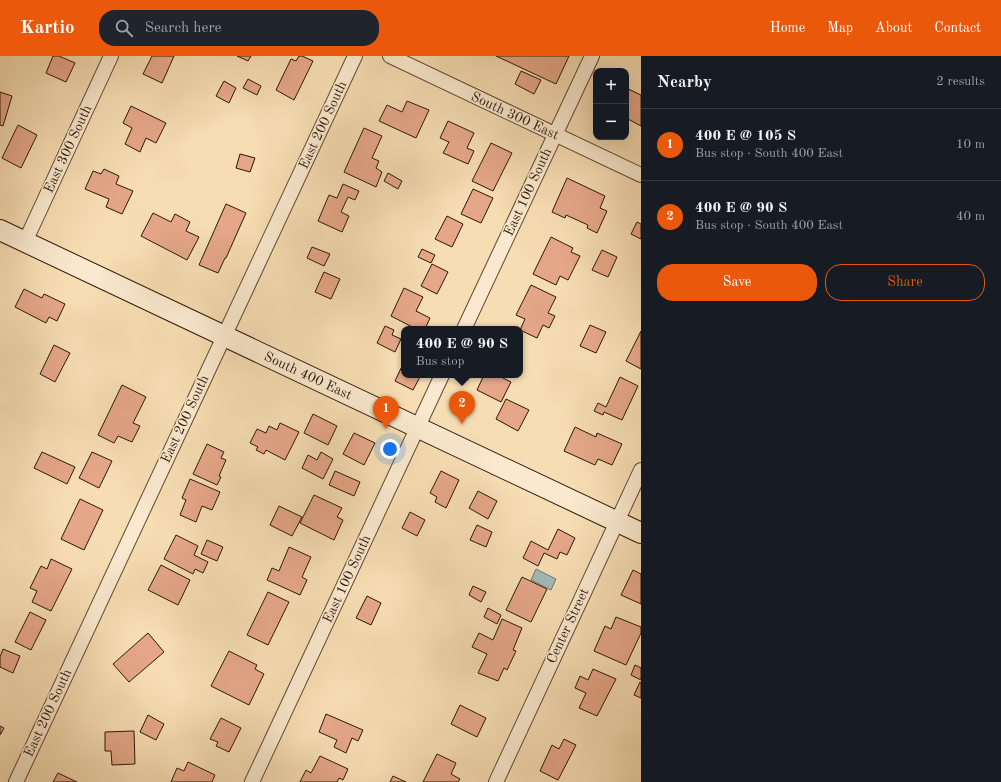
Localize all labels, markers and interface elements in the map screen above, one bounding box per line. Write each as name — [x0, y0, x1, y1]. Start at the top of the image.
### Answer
search box — [99, 10, 379, 46]
icon: search — [113, 17, 135, 39]
text: Kartio — [20, 19, 75, 38]
text: Search here — [145, 21, 221, 36]
text: Home — [770, 21, 805, 35]
text: Map — [827, 21, 853, 35]
text: About — [875, 21, 912, 35]
text: Contact — [934, 21, 981, 35]
map controls — [593, 68, 629, 140]
button: + — [593, 68, 629, 104]
text: Nearby — [657, 74, 712, 91]
text: 2 results — [936, 75, 985, 88]
street label: East 200 South — [297, 78, 350, 171]
street label: South 300 East — [469, 90, 561, 143]
street label: East 300 South — [42, 102, 95, 195]
button: − — [593, 104, 629, 140]
text: 400 E @ 105 S — [695, 129, 796, 144]
text: 1 — [666, 138, 674, 151]
text: 10 m — [956, 138, 985, 151]
street label: East 100 South — [502, 145, 555, 238]
text: Bus stop · South 400 East — [695, 147, 843, 160]
text: 400 E @ 90 S — [695, 201, 787, 216]
text: 2 — [666, 210, 674, 223]
text: 40 m — [956, 210, 985, 223]
text: Bus stop · South 400 East — [695, 219, 843, 232]
button: Save — [657, 264, 817, 301]
button: Share — [825, 264, 985, 301]
popup — [401, 326, 523, 378]
text: 400 E @ 90 S — [416, 337, 508, 352]
street label: South 400 East — [262, 350, 354, 403]
text: Bus stop — [416, 355, 464, 368]
street label: East 200 South — [159, 372, 212, 465]
pin: 2 — [449, 391, 475, 424]
pin: 1 — [373, 396, 399, 429]
your location — [380, 439, 400, 459]
street label: East 100 South — [321, 532, 374, 625]
street label: Center Street — [544, 586, 592, 666]
street label: East 200 South — [22, 666, 75, 759]

